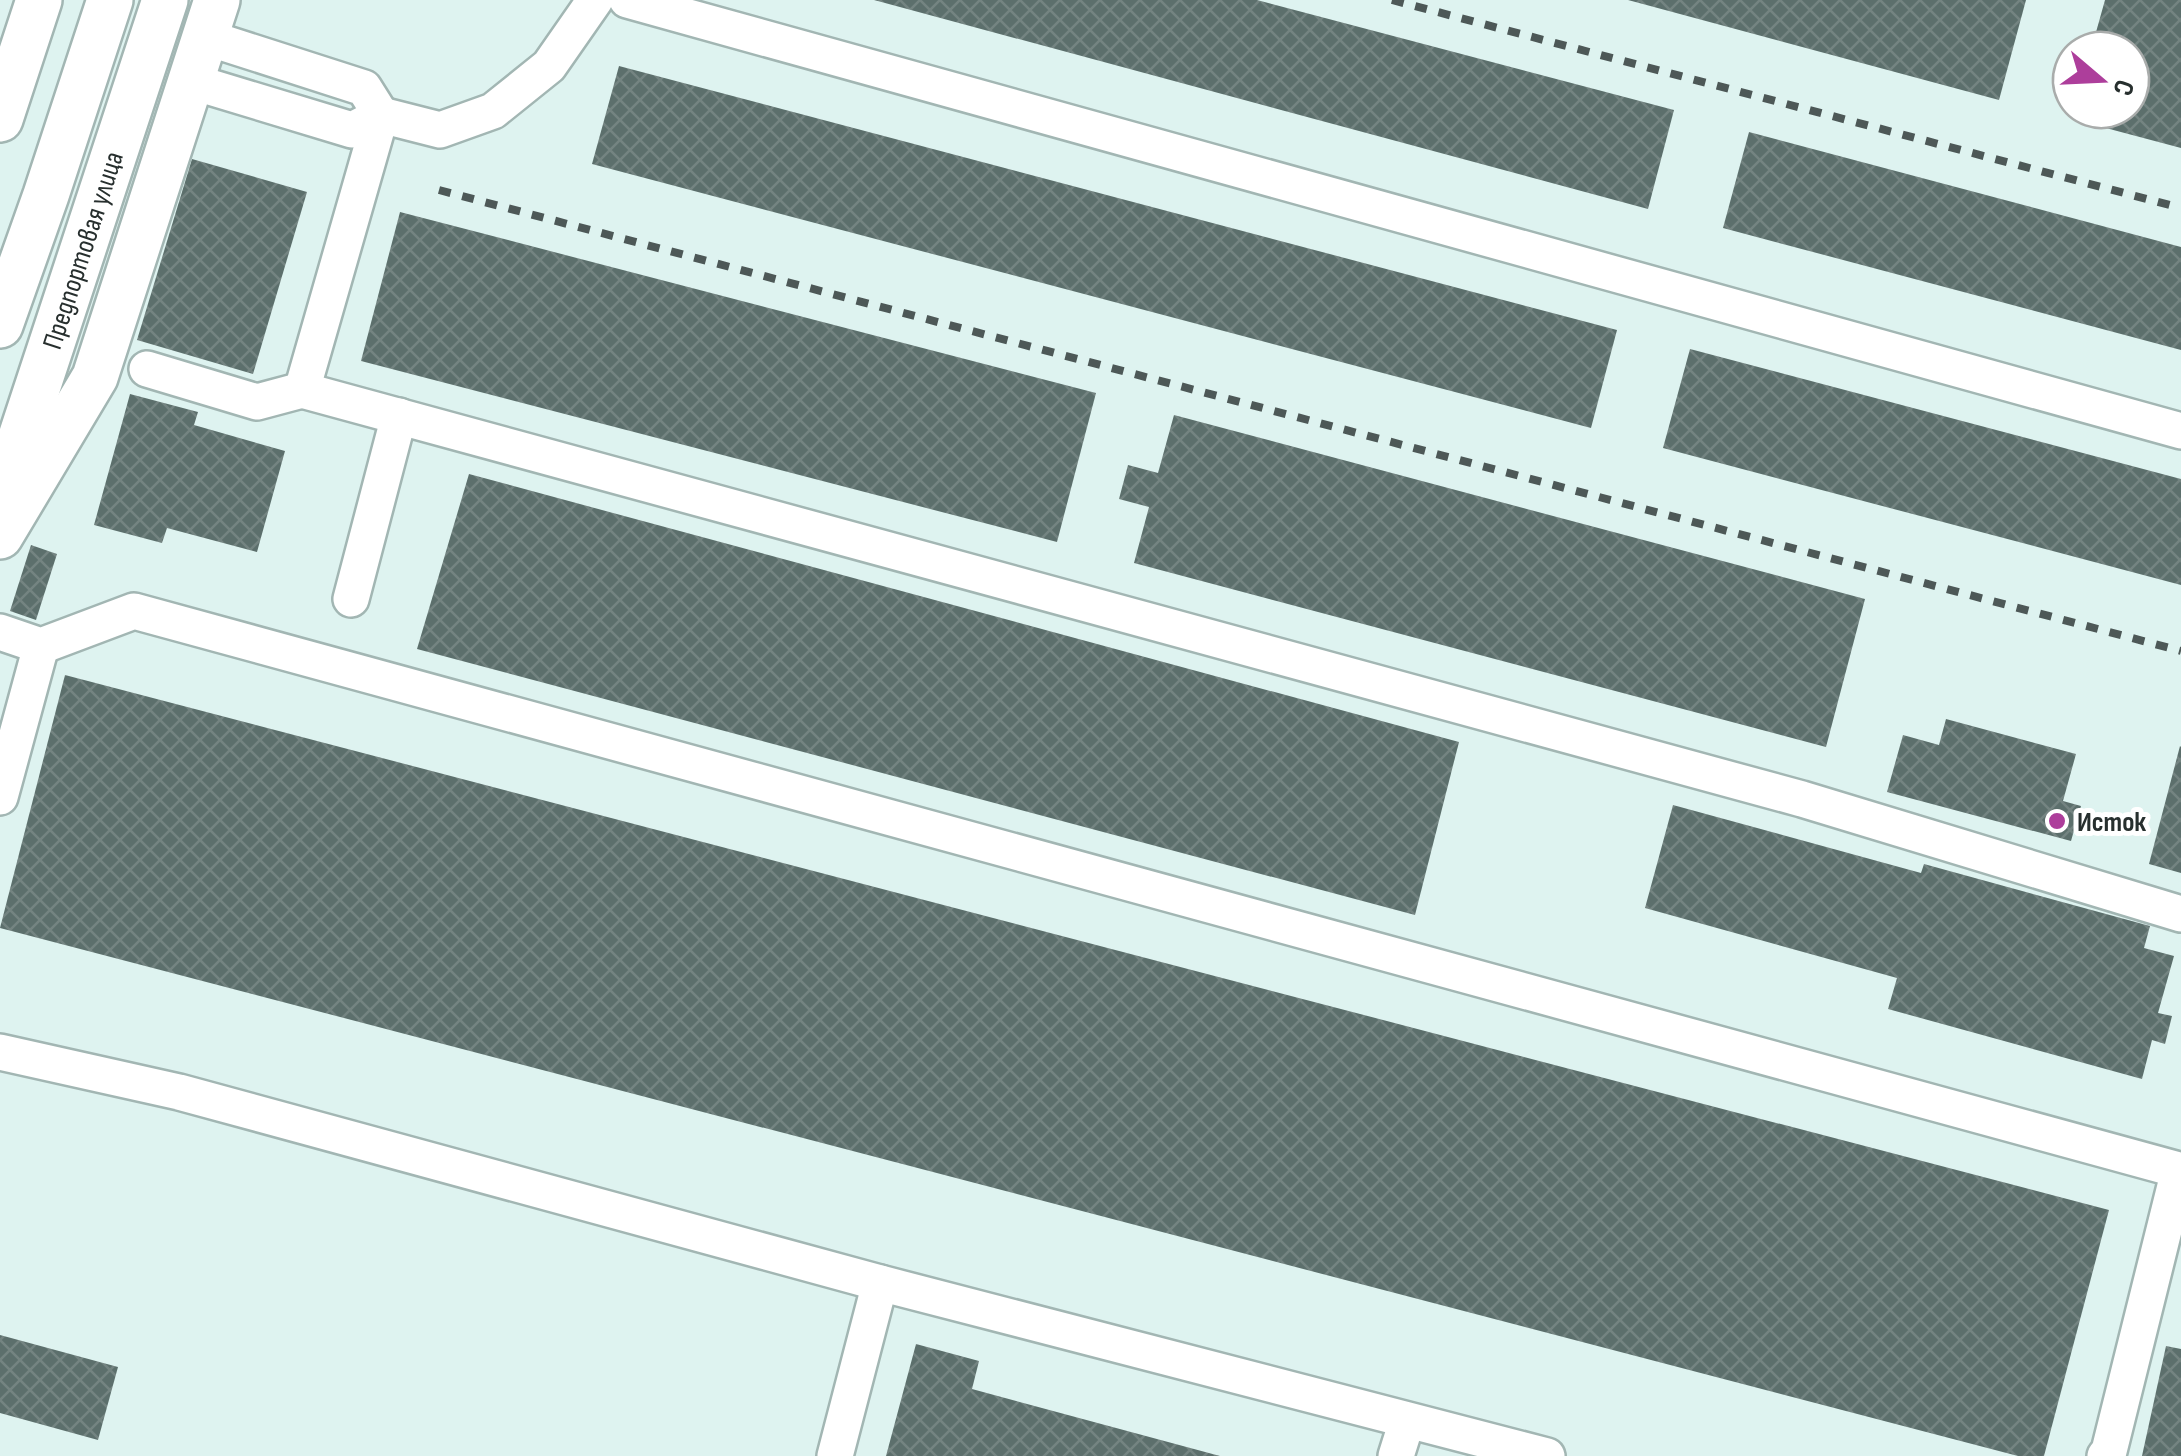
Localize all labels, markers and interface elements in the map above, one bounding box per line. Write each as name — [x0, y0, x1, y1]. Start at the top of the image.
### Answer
north arrow — [2051, 30, 2151, 130]
text: С — [2105, 75, 2141, 100]
street label: Предпортовая улица — [36, 147, 131, 353]
place label: Исток — [2077, 806, 2146, 839]
marker: Исток — [2046, 810, 2068, 832]

